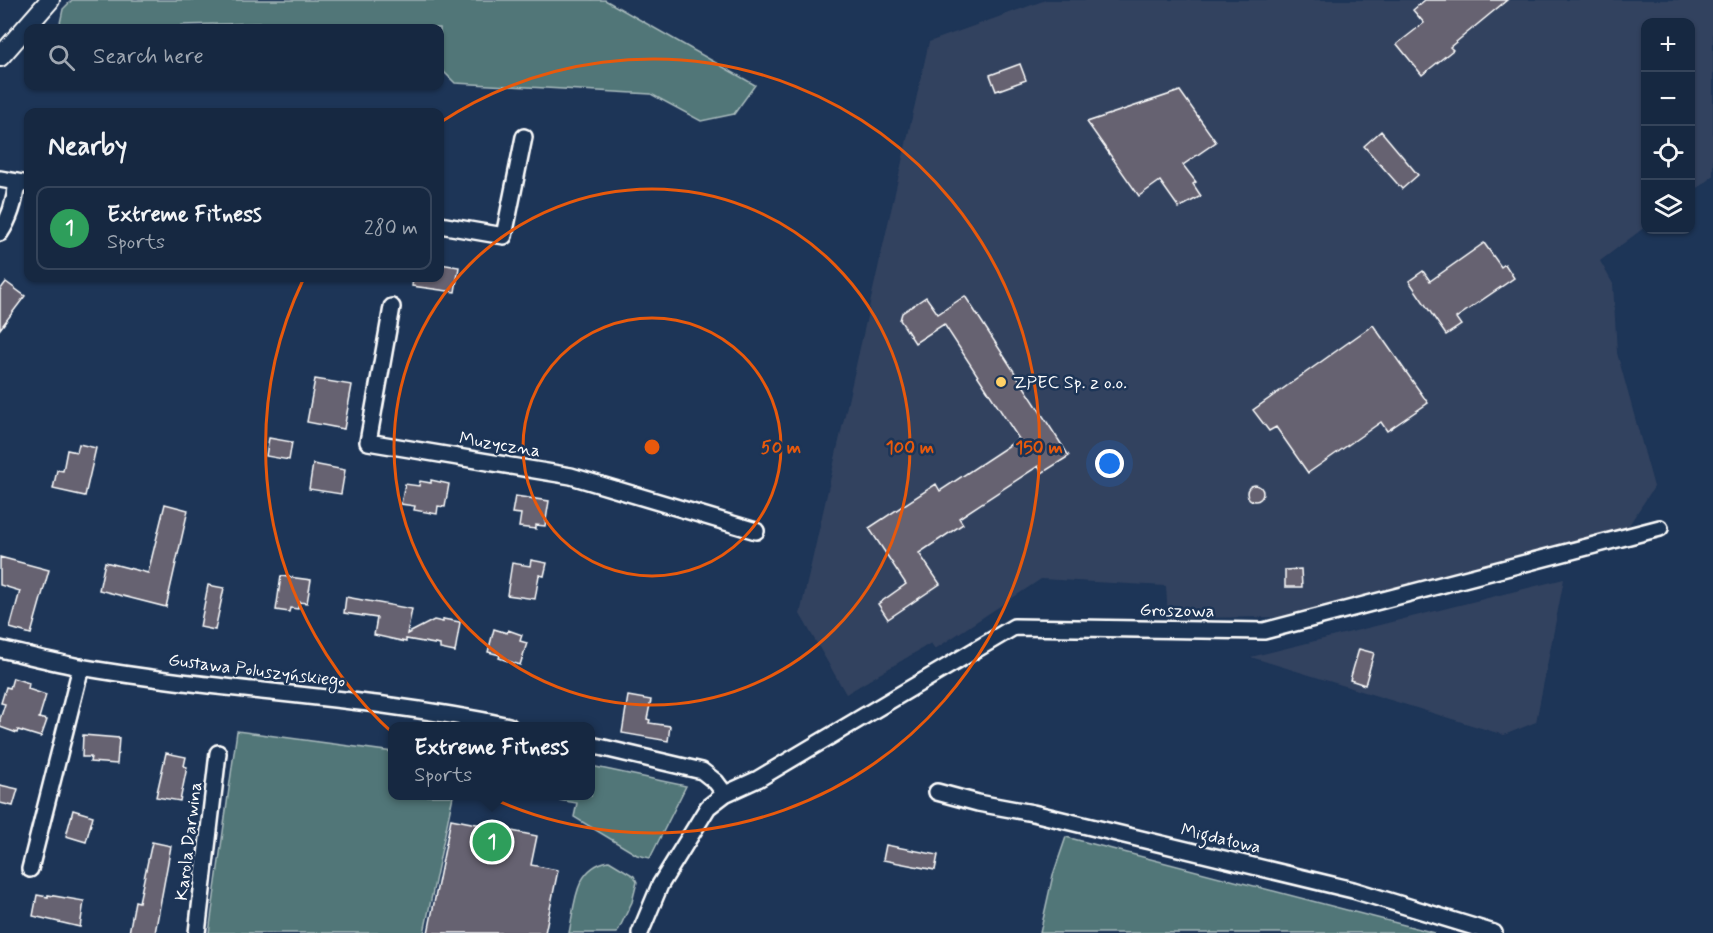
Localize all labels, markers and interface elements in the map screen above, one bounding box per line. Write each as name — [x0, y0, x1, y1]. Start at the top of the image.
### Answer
map controls — [1641, 18, 1695, 234]
button: + — [1641, 18, 1695, 72]
search box — [24, 24, 444, 90]
icon: search — [45, 41, 78, 74]
text: Search here — [93, 43, 204, 71]
button: − — [1641, 72, 1695, 126]
button: locate — [1641, 126, 1695, 180]
text: Nearby — [48, 130, 127, 164]
button: layers — [1641, 180, 1695, 234]
text: Extreme Fitness — [107, 201, 262, 229]
text: 1 — [65, 215, 74, 242]
text: 280 m — [364, 215, 418, 242]
text: Sports — [107, 229, 165, 256]
place label: ZPEC Sp. z o.o. — [1013, 371, 1127, 395]
marker: ZPEC Sp. z o.o. — [994, 375, 1008, 389]
street label: Muzyczna — [457, 427, 542, 463]
text: 50 m — [761, 436, 801, 460]
text: 100 m — [886, 436, 934, 460]
text: 150 m — [1015, 436, 1063, 460]
centre of rings — [642, 437, 662, 457]
your location — [1095, 449, 1124, 478]
street label: Groszowa — [1139, 598, 1214, 624]
street label: Gustawa Poluszyńskiego — [167, 648, 347, 695]
popup — [388, 722, 595, 800]
text: Extreme Fitness — [414, 734, 569, 762]
text: Sports — [414, 762, 472, 789]
street label: Karola Darwina — [170, 780, 208, 902]
street label: Migdałowa — [1178, 818, 1263, 862]
pin: 1 — [472, 820, 512, 864]

